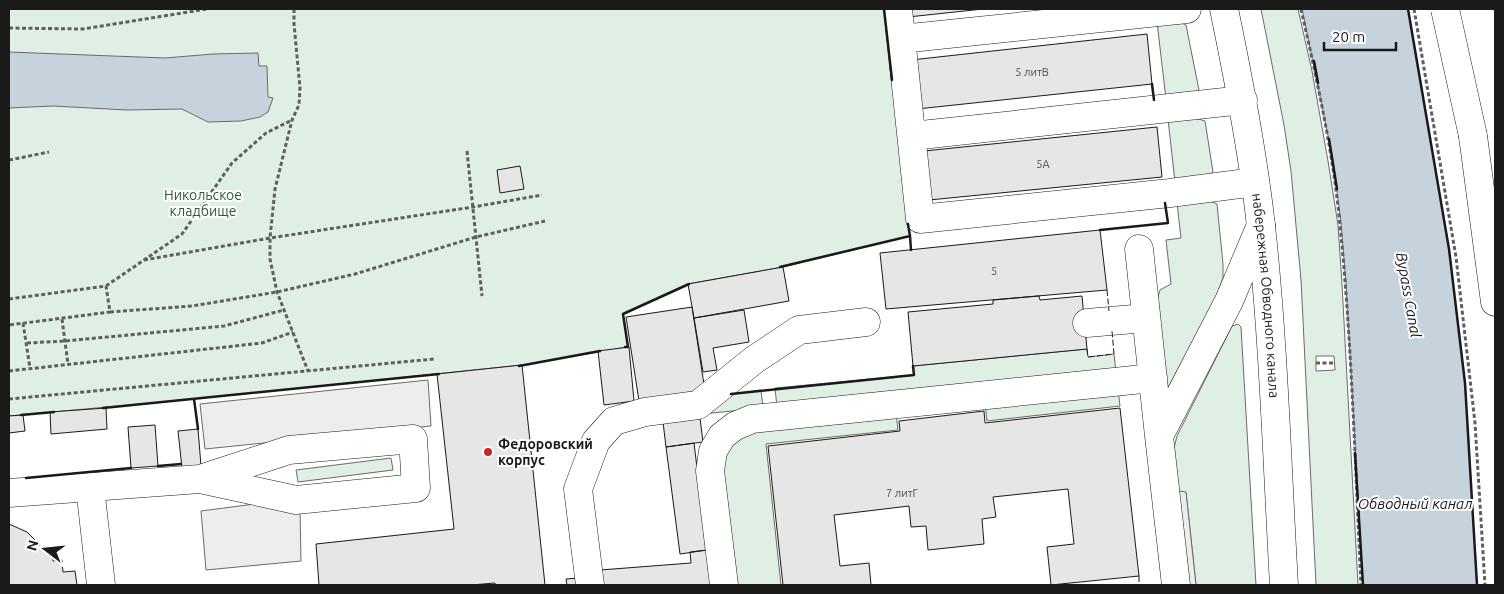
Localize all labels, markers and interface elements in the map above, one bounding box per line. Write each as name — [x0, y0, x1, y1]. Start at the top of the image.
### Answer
scale bar — [1324, 20, 1396, 52]
text: 20 m — [1332, 28, 1365, 45]
house number: 5 литВ — [1015, 66, 1049, 78]
house number: 5А — [1036, 158, 1051, 170]
park label: Никольское кладбище — [164, 187, 242, 219]
street label: набережная Обводного канала — [1249, 192, 1282, 399]
water label: Bypass Canal — [1393, 251, 1425, 340]
house number: 5 — [991, 265, 997, 277]
place label: Федоровский корпус — [498, 436, 593, 468]
marker: Федоровский корпус — [482, 446, 494, 458]
house number: 7 литГ — [886, 487, 919, 499]
water label: Обводный канал — [1358, 495, 1472, 512]
north arrow — [20, 524, 70, 574]
text: N — [23, 538, 42, 553]

